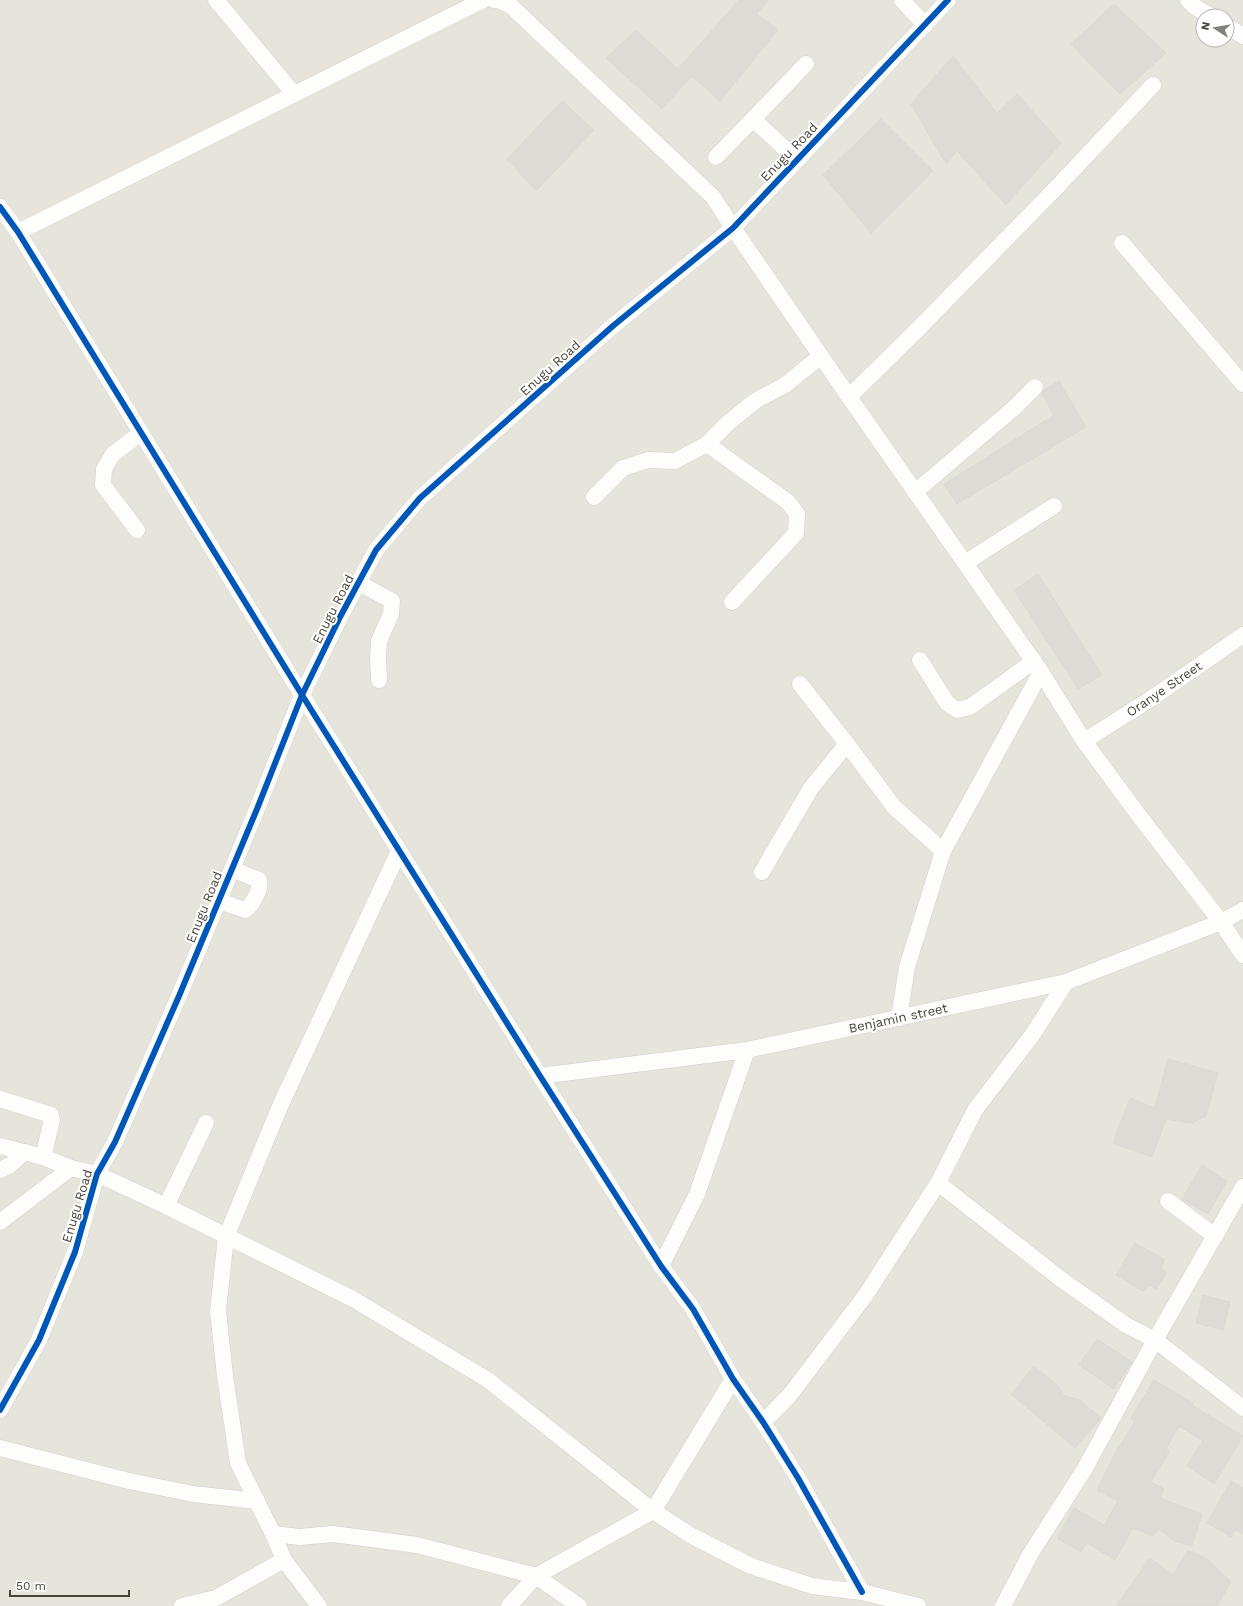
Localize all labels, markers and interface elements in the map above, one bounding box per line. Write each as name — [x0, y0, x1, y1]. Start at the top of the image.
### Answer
north arrow — [1195, 8, 1235, 48]
text: N — [1199, 21, 1213, 31]
street label: Enugu Road — [757, 120, 821, 184]
street label: Enugu Road — [517, 337, 583, 399]
street label: Enugu Road — [309, 572, 357, 646]
street label: Oranye Street — [1123, 658, 1205, 720]
street label: Enugu Road — [183, 869, 225, 945]
street label: Benjamin street — [847, 1000, 949, 1036]
street label: Enugu Road — [59, 1168, 95, 1244]
scale bar — [10, 1572, 129, 1598]
text: 50 m — [16, 1579, 46, 1593]

